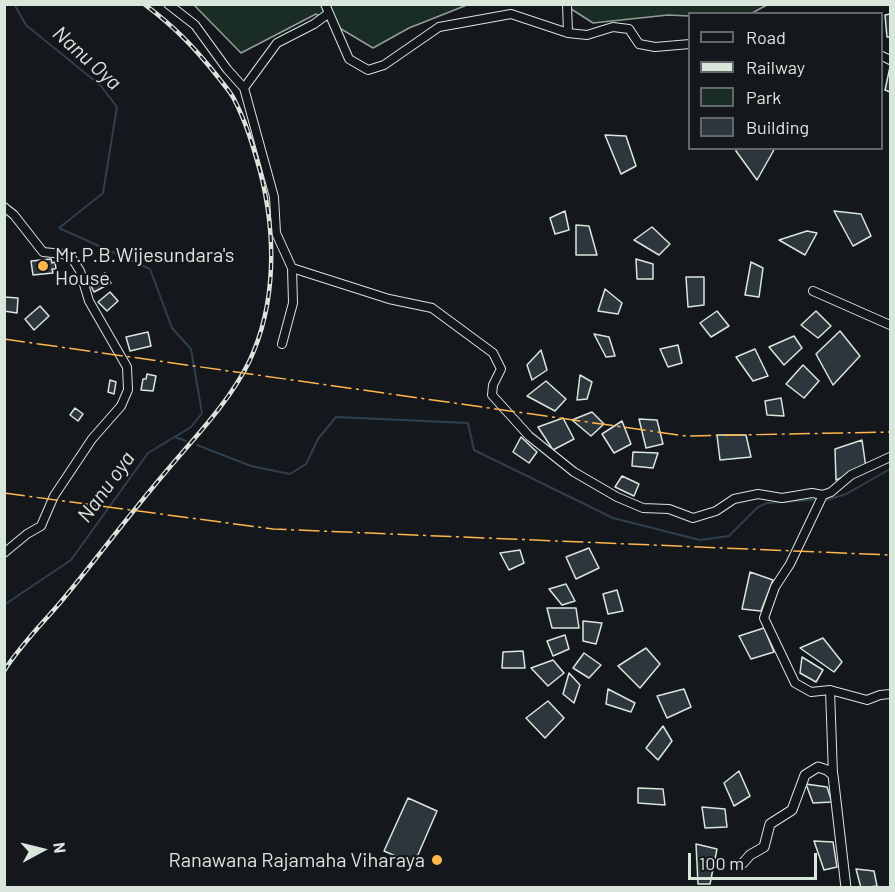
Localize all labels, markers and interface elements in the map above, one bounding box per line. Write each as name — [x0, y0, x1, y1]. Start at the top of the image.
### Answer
legend — [688, 12, 883, 150]
water label: Nanu Oya — [48, 21, 126, 95]
text: Road — [746, 26, 786, 48]
text: Railway — [746, 56, 805, 78]
text: Park — [746, 86, 781, 108]
text: Building — [746, 116, 809, 138]
place label: Mr.P.B.Wijesundara's House — [55, 243, 234, 290]
marker: Mr.P.B.Wijesundara's House — [36, 259, 50, 273]
water label: Nanu oya — [72, 447, 140, 527]
north arrow — [12, 820, 72, 880]
text: N — [50, 841, 70, 854]
scale bar — [691, 841, 820, 879]
place label: Ranawana Rajamaha Viharaya — [168, 848, 425, 872]
text: 100 m — [699, 852, 744, 874]
marker: Ranawana Rajamaha Viharaya — [430, 853, 444, 867]

